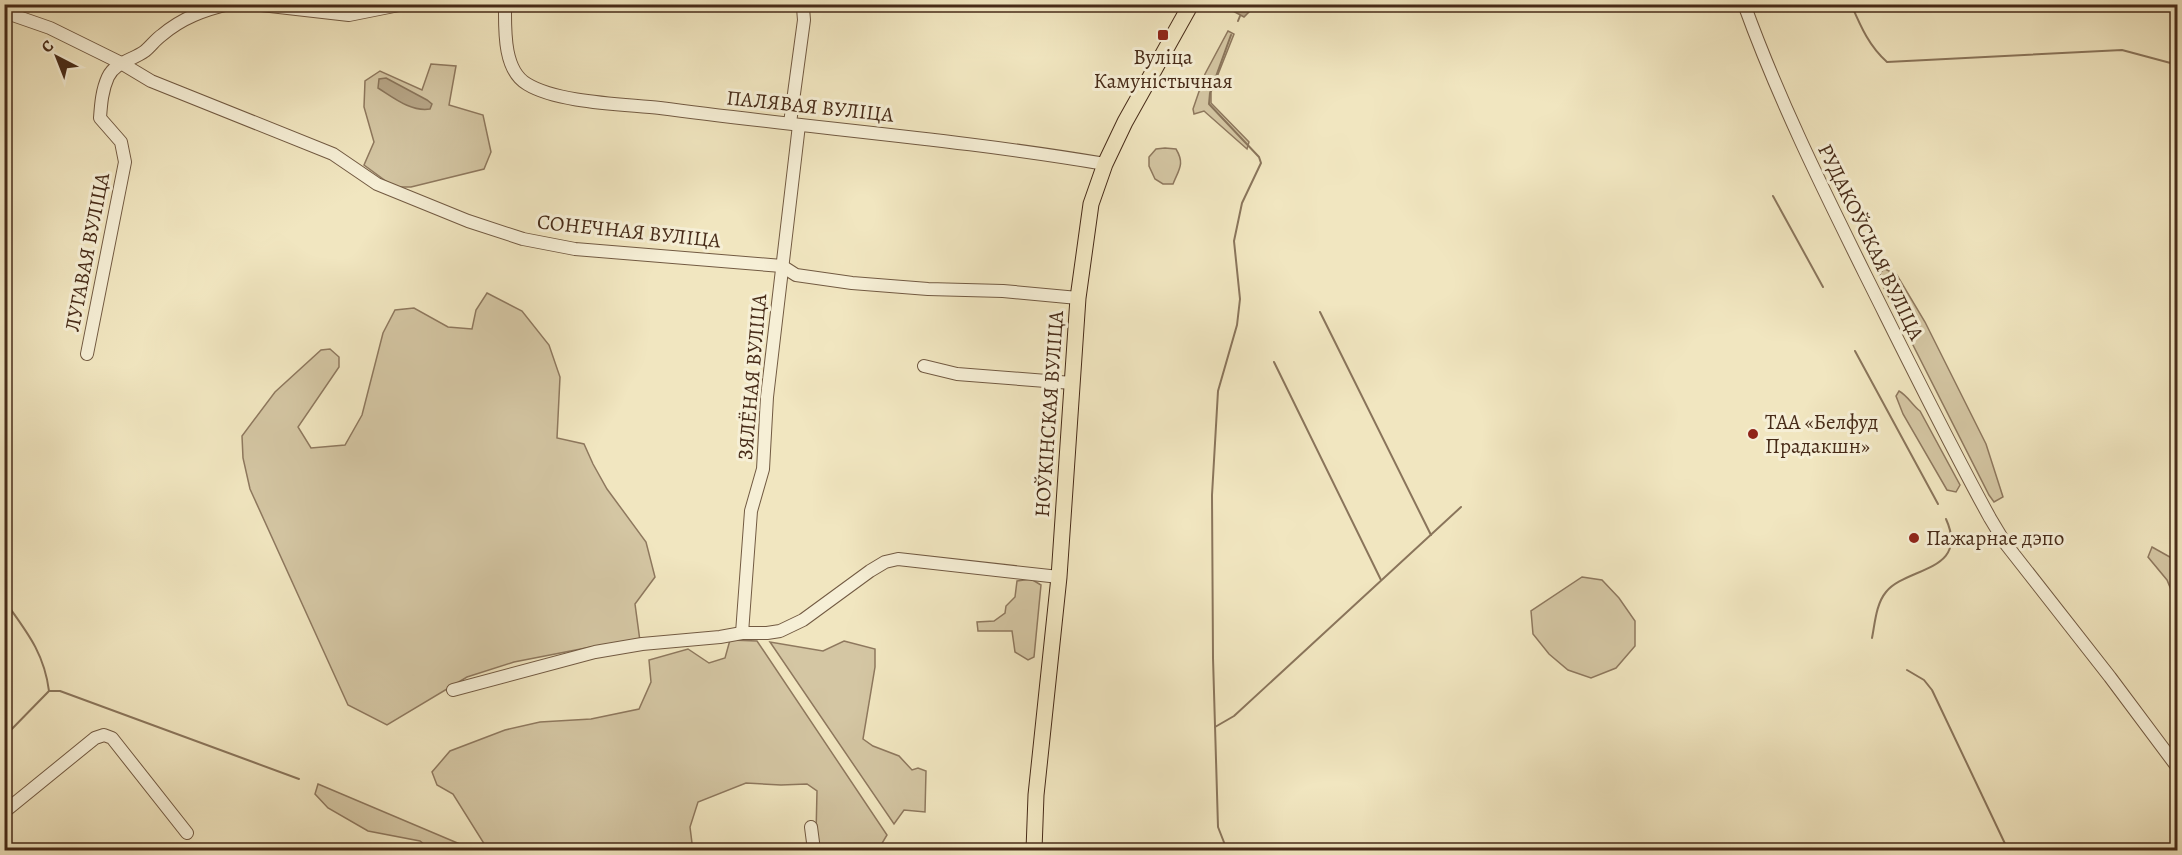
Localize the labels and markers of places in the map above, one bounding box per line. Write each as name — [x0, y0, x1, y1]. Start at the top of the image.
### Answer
marker: Вуліца Камуністычная — [1156, 28, 1170, 42]
place label: Вуліца Камуністычная — [1093, 43, 1233, 95]
place label: ТАА «Белфуд Прадакшн» — [1765, 408, 1878, 460]
marker: ТАА «Белфуд Прадакшн» — [1746, 427, 1760, 441]
place label: Пажарнае дэпо — [1926, 524, 2064, 552]
marker: Пажарнае дэпо — [1907, 531, 1921, 545]

